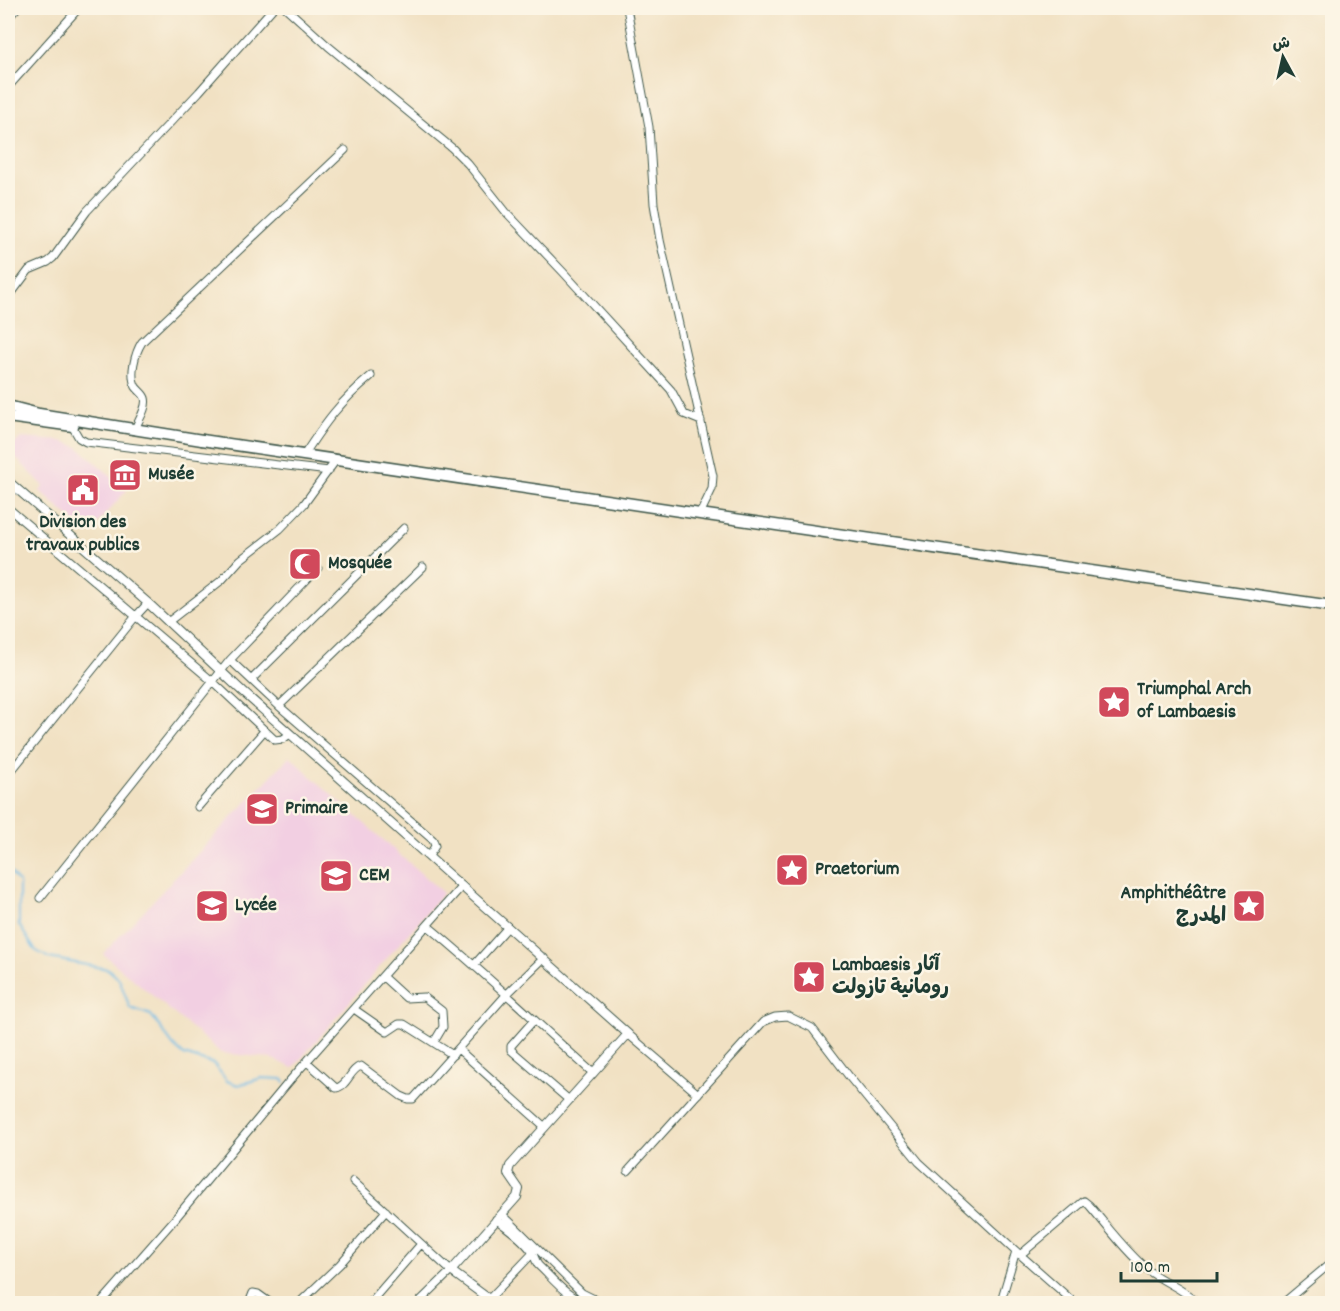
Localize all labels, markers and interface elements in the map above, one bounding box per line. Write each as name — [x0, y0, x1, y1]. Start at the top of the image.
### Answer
north arrow — [1253, 27, 1313, 87]
text: ش — [1271, 32, 1292, 57]
museum icon: Musée — [107, 457, 143, 493]
place label: Musée — [148, 461, 194, 489]
public building icon: Division des travaux publics — [65, 472, 101, 508]
place label: Division des travaux publics — [26, 509, 140, 560]
mosque icon: Mosquée — [287, 546, 323, 582]
place label: Mosquée — [328, 550, 392, 578]
place label: Triumphal Arch of Lambaesis — [1137, 676, 1251, 727]
place icon: Triumphal Arch of Lambaesis — [1096, 684, 1132, 720]
school or university icon: Primaire — [244, 791, 280, 827]
place label: Primaire — [285, 795, 348, 823]
place icon: Praetorium — [774, 852, 810, 888]
place label: Praetorium — [815, 856, 900, 884]
school or university icon: CEM — [318, 858, 354, 894]
place label: CEM — [359, 862, 390, 890]
place label: Amphithéâtre المدرج — [1121, 880, 1226, 931]
school or university icon: Lycée — [194, 888, 230, 924]
place icon: Amphithéâtre المدرج — [1231, 888, 1267, 924]
place label: Lycée — [235, 892, 277, 920]
place label: Lambaesis آثار رومانية تازولت — [832, 952, 949, 1003]
place icon: Lambaesis آثار رومانية تازولت — [791, 959, 827, 995]
scale bar — [1121, 1245, 1217, 1283]
text: 100 m — [1130, 1256, 1170, 1281]

